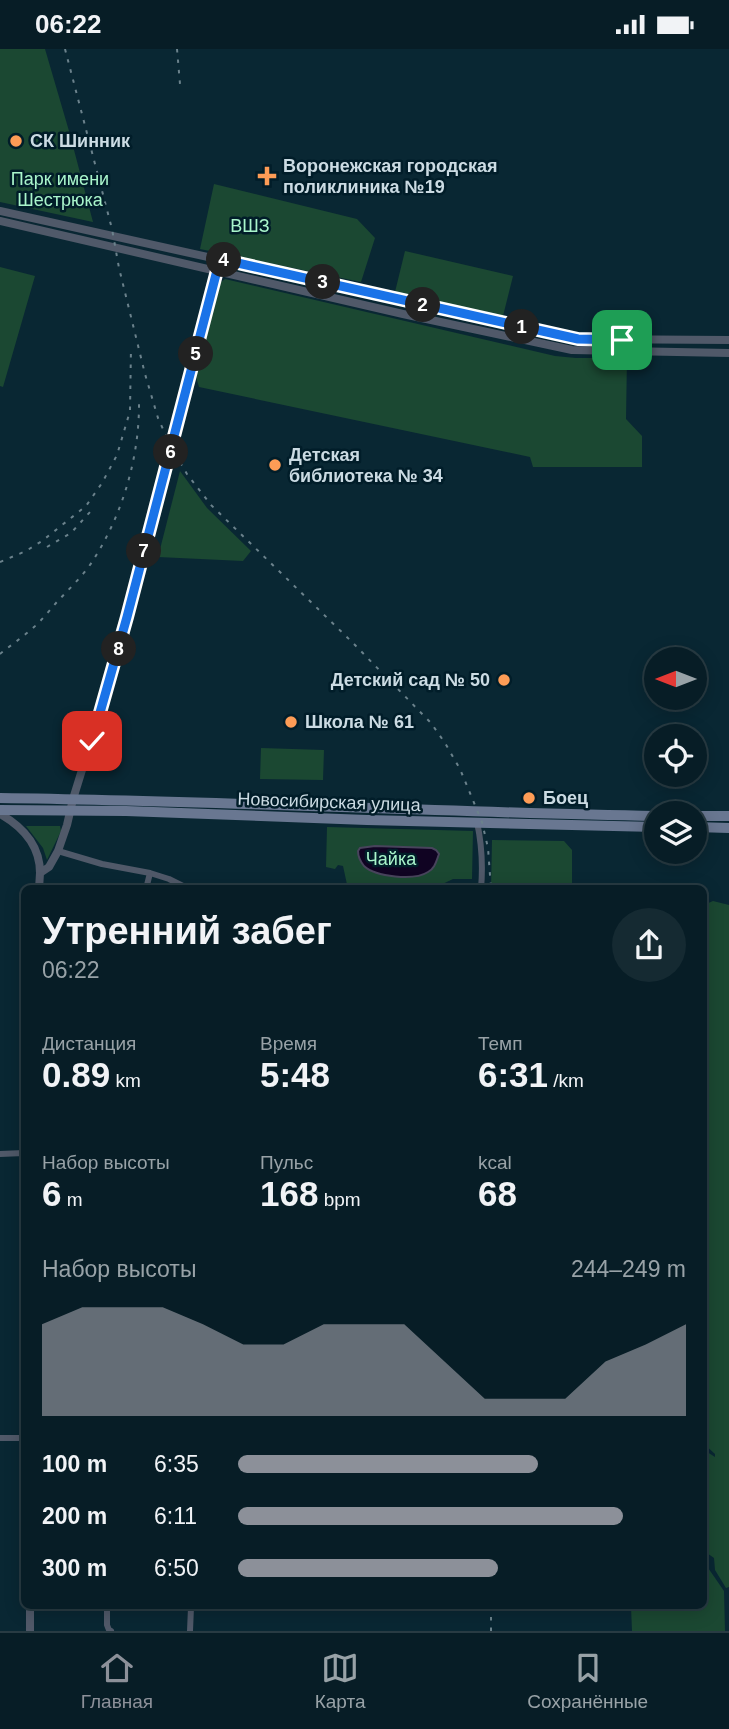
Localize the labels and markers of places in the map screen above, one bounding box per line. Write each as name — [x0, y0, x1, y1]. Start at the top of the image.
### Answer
place label: СК Шинник — [30, 131, 131, 151]
marker: СК Шинник — [8, 133, 24, 149]
place label: Воронежская городская поликлиника №19 — [283, 156, 497, 197]
marker: Воронежская городская поликлиника №19 — [257, 166, 277, 186]
pin: 4 — [206, 243, 242, 277]
pin: 3 — [306, 265, 340, 299]
pin: 2 — [406, 287, 440, 323]
pin: 1 — [504, 309, 540, 345]
pin — [592, 310, 652, 370]
pin: 5 — [178, 337, 214, 371]
pin: 6 — [154, 435, 188, 469]
place label: Детская библиотека № 34 — [289, 445, 443, 486]
marker: Детская библиотека № 34 — [267, 457, 283, 473]
pin: 7 — [127, 533, 162, 569]
pin: 8 — [102, 631, 136, 667]
place label: Детский сад № 50 — [331, 670, 490, 690]
marker: Детский сад № 50 — [496, 672, 512, 688]
pin — [62, 711, 122, 771]
place label: Школа № 61 — [305, 712, 414, 732]
marker: Школа № 61 — [283, 714, 299, 730]
place label: Боец — [543, 788, 588, 808]
marker: Боец — [521, 790, 537, 806]

